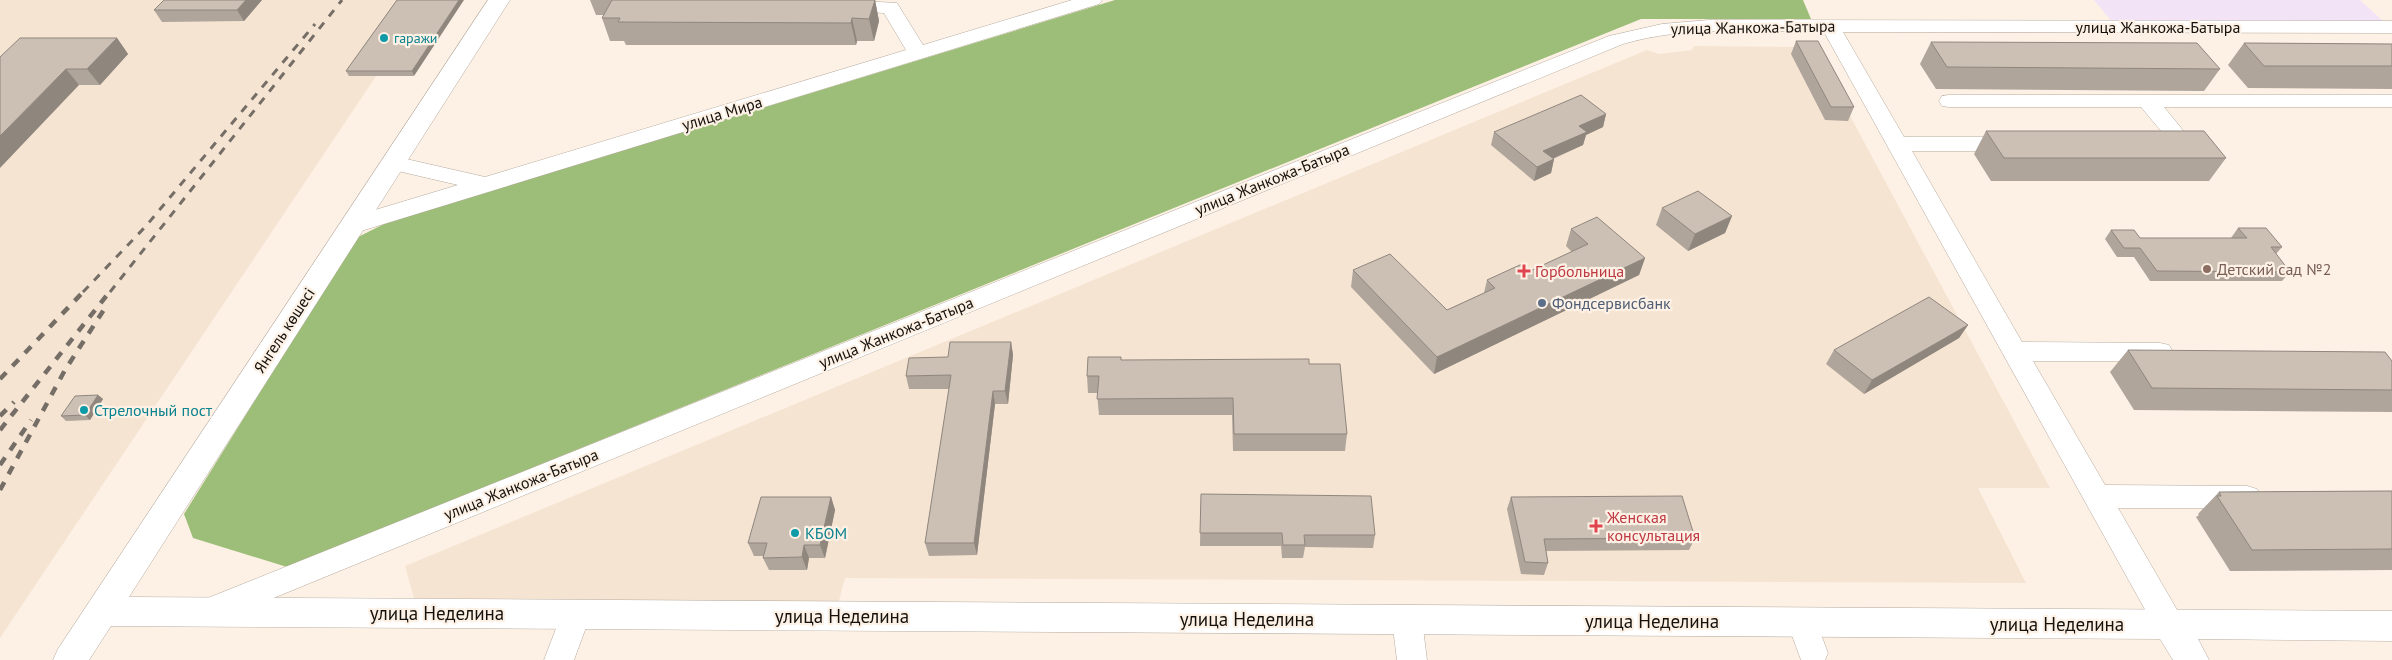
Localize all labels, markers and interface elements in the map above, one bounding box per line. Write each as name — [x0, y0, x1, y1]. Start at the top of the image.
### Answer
street label: улица Жанкожа-Батыра — [1670, 16, 1836, 38]
street label: улица Жанкожа-Батыра — [2076, 17, 2240, 37]
place label: гаражи — [394, 29, 438, 47]
marker: гаражи — [378, 32, 390, 44]
street label: улица Мира — [679, 91, 765, 135]
street label: улица Жанкожа-Батыра — [1192, 139, 1352, 219]
place label: Детский сад №2 — [2217, 259, 2331, 279]
place label: Горбольница — [1535, 261, 1624, 281]
marker: Детский сад №2 — [2201, 263, 2213, 275]
marker: Горбольница — [1517, 264, 1531, 278]
street label: Янгель көшесі — [249, 284, 319, 376]
street label: улица Жанкожа-Батыра — [816, 292, 976, 372]
place label: Фондсервисбанк — [1552, 293, 1671, 313]
marker: Фондсервисбанк — [1536, 297, 1548, 309]
place label: Стрелочный пост — [94, 400, 213, 420]
marker: Стрелочный пост — [78, 404, 90, 416]
street label: улица Жанкожа-Батыра — [441, 444, 601, 524]
place label: Женская консультация — [1606, 507, 1700, 545]
marker: Женская консультация — [1589, 519, 1603, 533]
place label: КБОМ — [805, 523, 847, 543]
marker: КБОМ — [789, 527, 801, 539]
street label: улица Неделина — [370, 601, 504, 625]
street label: улица Неделина — [775, 604, 909, 628]
street label: улица Неделина — [1180, 607, 1314, 631]
street label: улица Неделина — [1585, 609, 1719, 633]
street label: улица Неделина — [1990, 612, 2124, 636]

